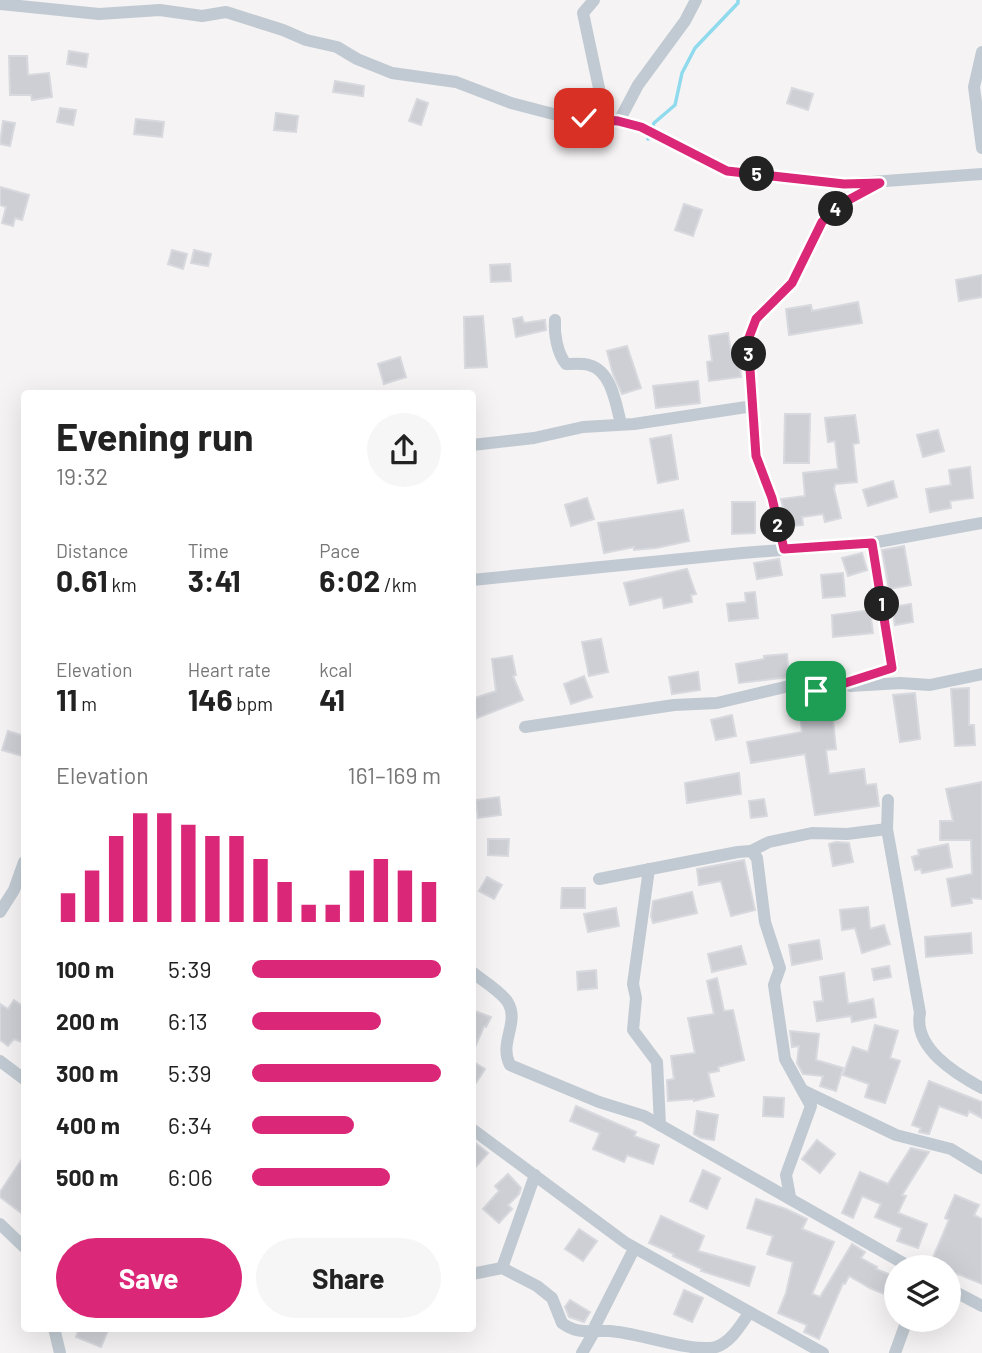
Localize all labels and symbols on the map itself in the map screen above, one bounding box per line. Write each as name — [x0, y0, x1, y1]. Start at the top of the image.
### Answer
pin — [554, 88, 614, 148]
pin: 5 — [740, 156, 774, 192]
pin: 4 — [818, 192, 854, 227]
pin: 3 — [732, 336, 766, 372]
pin: 2 — [760, 508, 796, 542]
pin: 1 — [864, 586, 900, 622]
pin — [786, 661, 846, 721]

